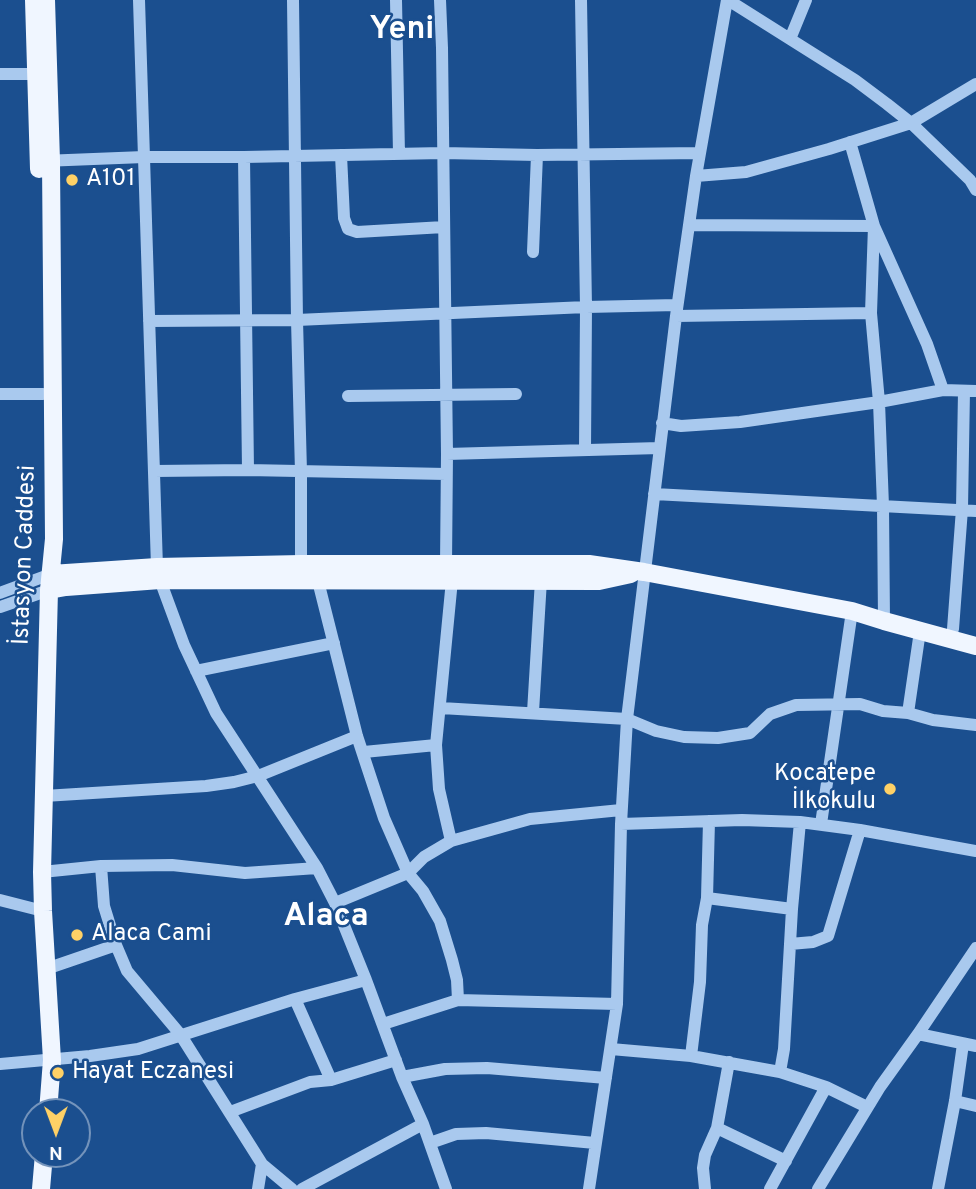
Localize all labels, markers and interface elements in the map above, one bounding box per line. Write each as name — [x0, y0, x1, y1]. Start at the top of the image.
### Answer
district label: Yeni — [370, 13, 434, 51]
place label: A101 — [86, 166, 135, 194]
marker: A101 — [64, 172, 80, 188]
street label: İstasyon Caddesi — [8, 464, 44, 646]
place label: Kocatepe İlkokulu — [774, 761, 876, 817]
marker: Kocatepe İlkokulu — [882, 781, 898, 797]
district label: Alaca — [283, 900, 369, 938]
place label: Alaca Cami — [91, 921, 211, 949]
marker: Alaca Cami — [69, 927, 85, 943]
place label: Hayat Eczanesi — [72, 1059, 234, 1087]
marker: Hayat Eczanesi — [50, 1065, 66, 1081]
north arrow — [21, 1098, 91, 1168]
text: N — [49, 1140, 63, 1164]

